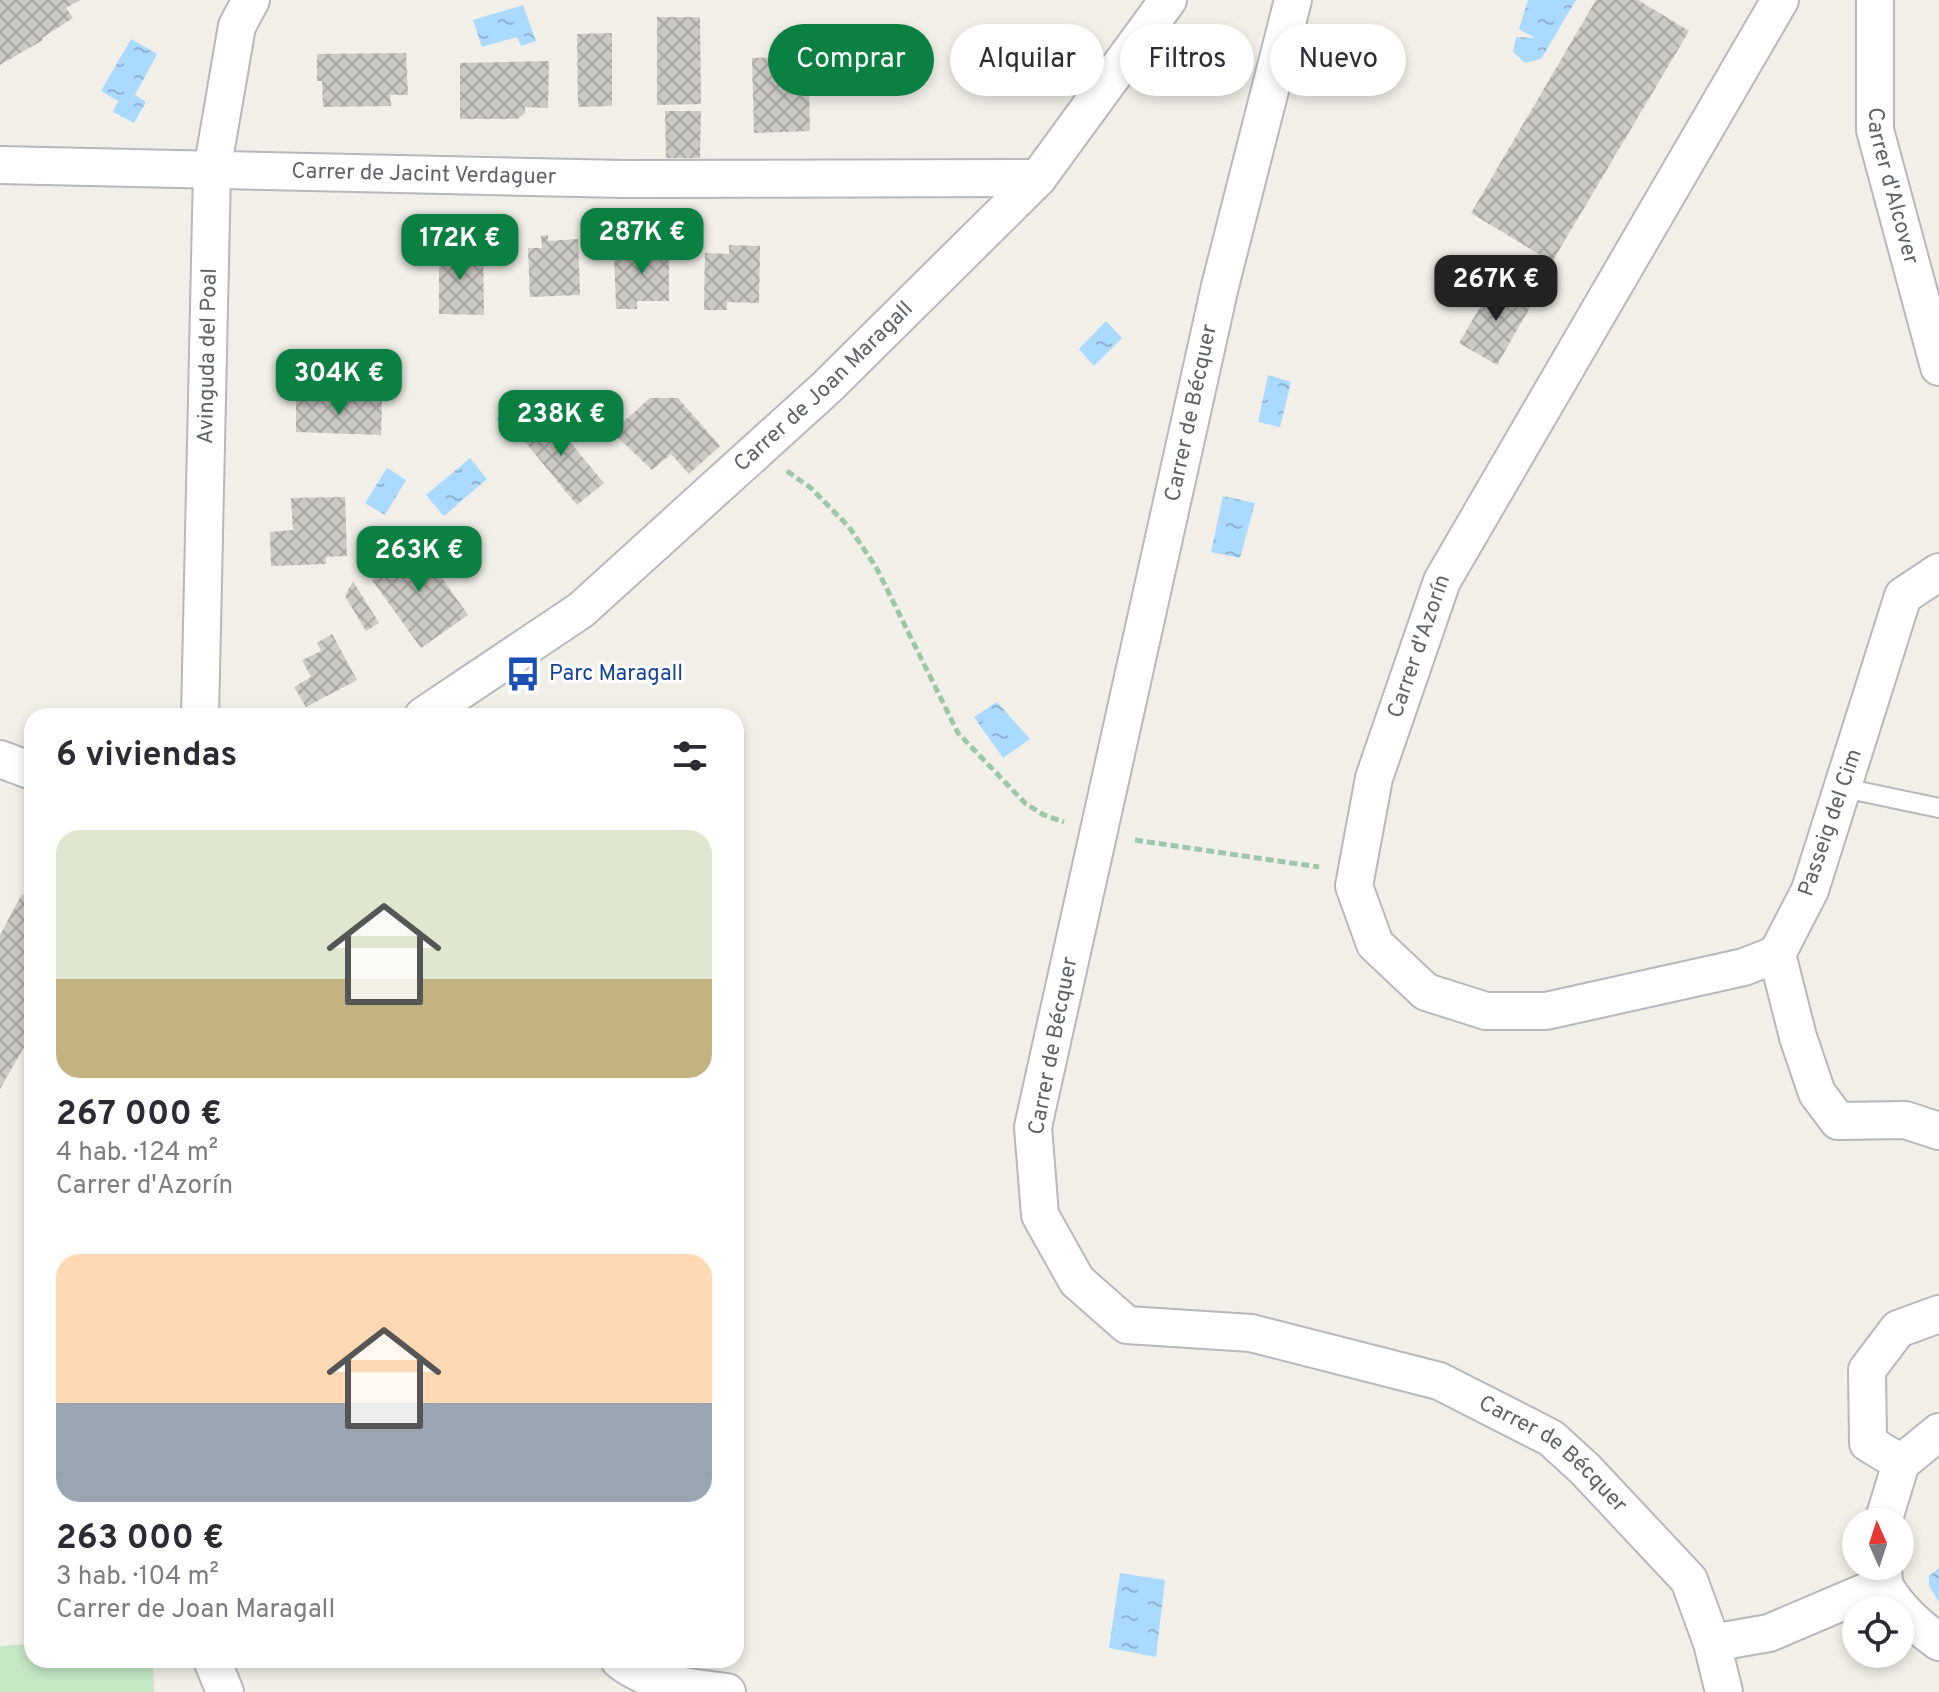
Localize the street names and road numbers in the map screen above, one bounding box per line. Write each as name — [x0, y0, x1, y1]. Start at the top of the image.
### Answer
street label: Carrer d'Alcover — [1862, 107, 1924, 268]
street label: Carrer de Jacint Verdaguer — [291, 158, 557, 191]
street label: Avinguda del Poal — [192, 268, 223, 444]
street label: Carrer de Joan Maragall — [729, 296, 919, 478]
street label: Carrer de Bécquer — [1160, 321, 1224, 504]
street label: Carrer d'Azorín — [1382, 571, 1457, 722]
street label: Passeig del Cim — [1793, 746, 1869, 900]
street label: Carrer de Bécquer — [1024, 954, 1085, 1137]
street label: Carrer de Bécquer — [1474, 1390, 1633, 1519]

